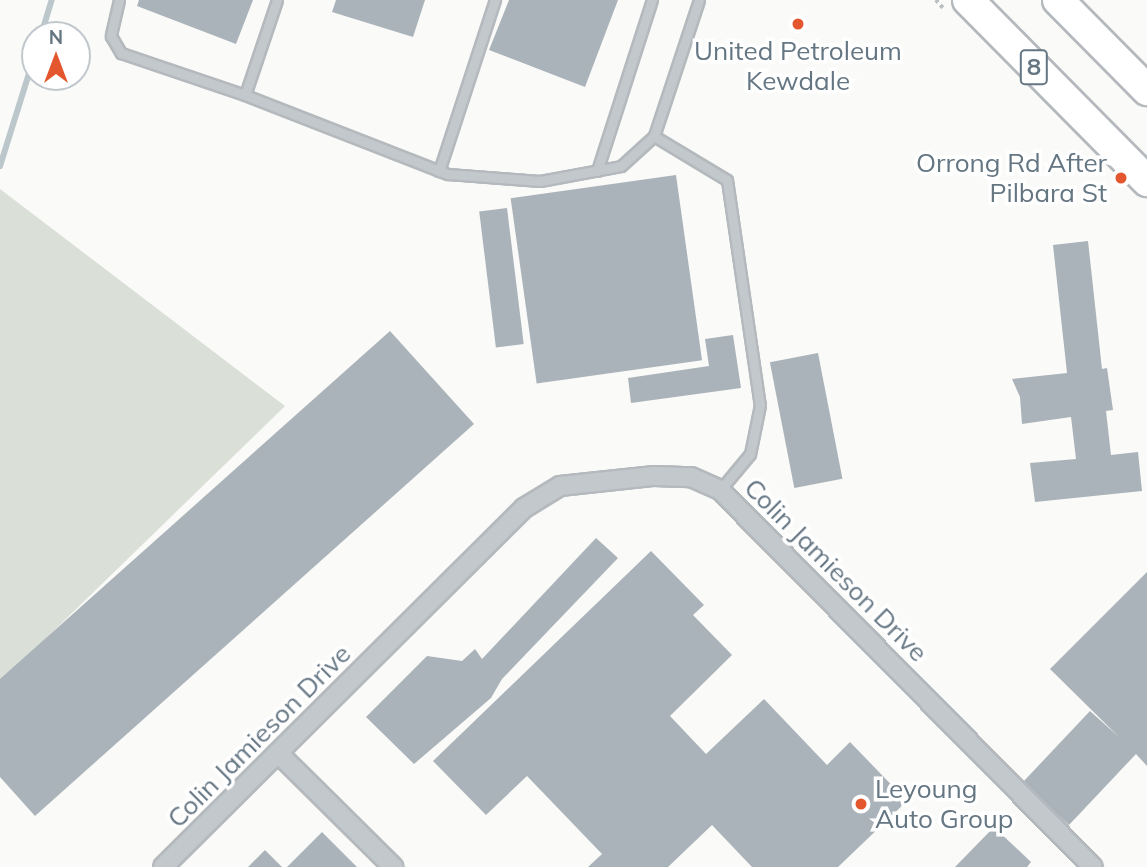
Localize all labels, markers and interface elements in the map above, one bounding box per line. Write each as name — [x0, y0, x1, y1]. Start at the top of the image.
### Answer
marker: United Petroleum Kewdale — [790, 16, 806, 32]
north arrow — [21, 21, 91, 91]
text: N — [49, 25, 63, 49]
place label: United Petroleum Kewdale — [694, 35, 902, 96]
road number: 8 — [1018, 46, 1050, 88]
place label: Orrong Rd After Pilbara St — [916, 147, 1107, 208]
marker: Orrong Rd After Pilbara St — [1113, 170, 1129, 186]
street label: Colin Jamieson Drive — [738, 472, 934, 668]
street label: Colin Jamieson Drive — [161, 638, 357, 834]
place label: Leyoung Auto Group — [875, 773, 1013, 834]
marker: Leyoung Auto Group — [853, 796, 869, 812]

